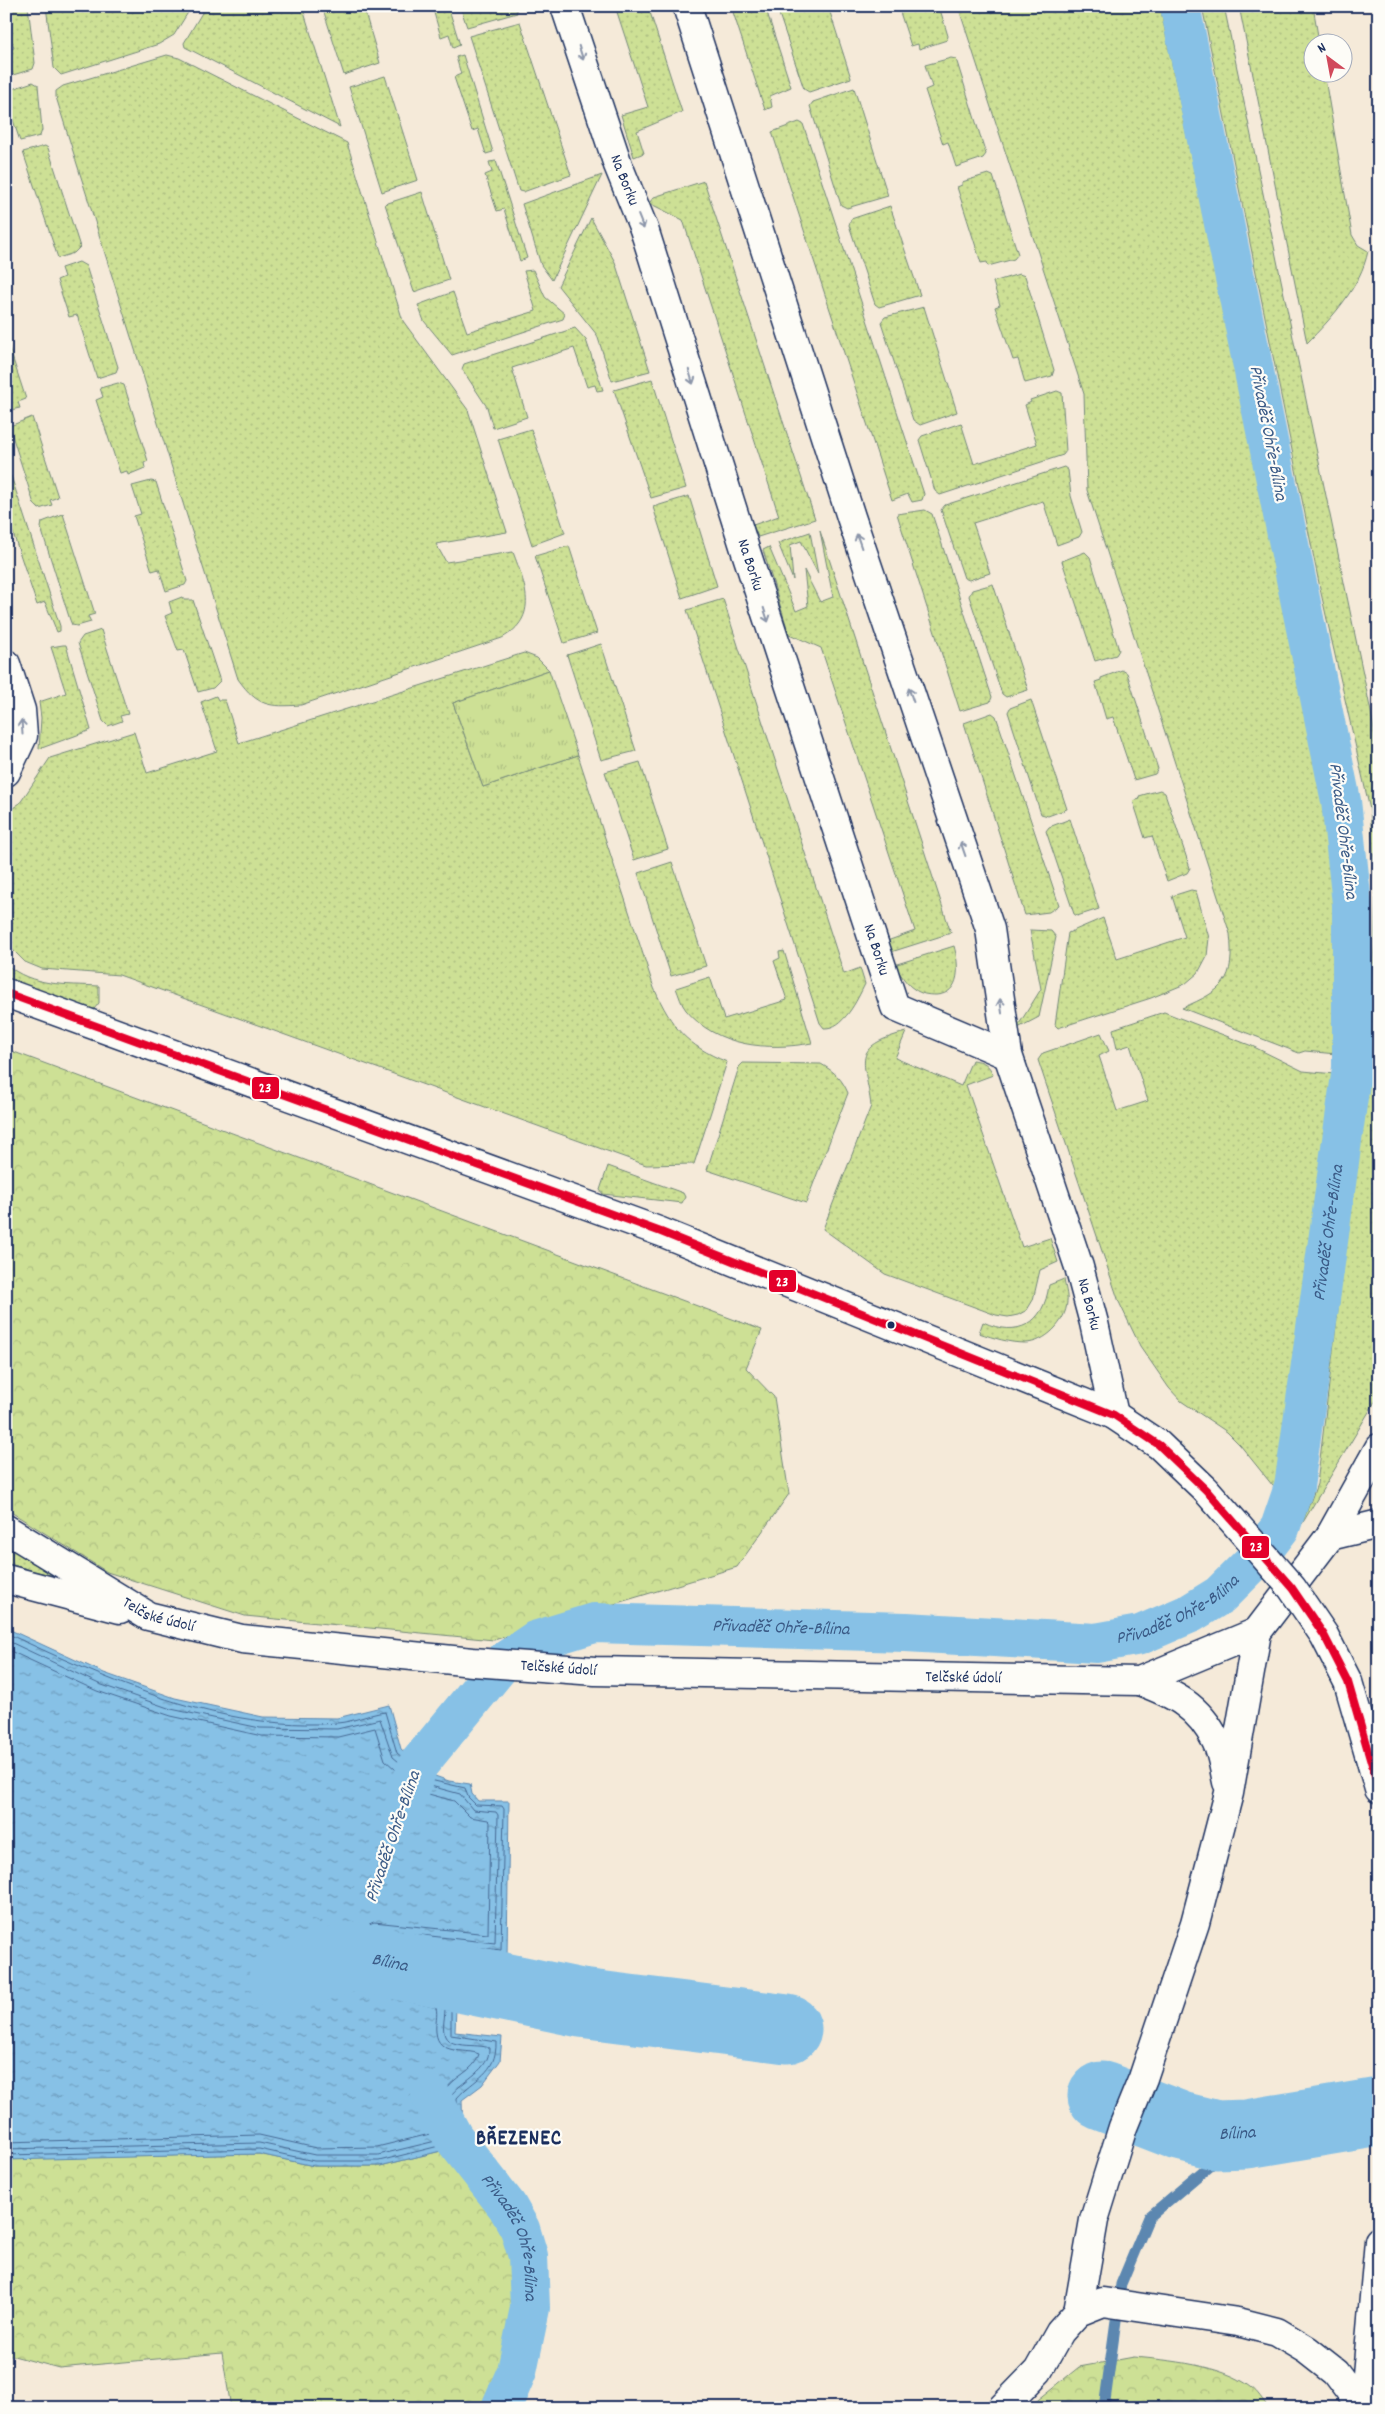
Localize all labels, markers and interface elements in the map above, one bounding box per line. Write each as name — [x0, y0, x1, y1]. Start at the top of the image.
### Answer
north arrow — [1302, 32, 1352, 82]
text: N — [1314, 38, 1330, 59]
one-way arrow — [576, 44, 586, 60]
street label: Na Borku — [604, 152, 645, 209]
one-way arrow — [637, 214, 647, 229]
water label: Přivaděč Ohře-Bílina — [1242, 363, 1293, 504]
one-way arrow — [686, 368, 696, 384]
one-way arrow — [854, 534, 863, 549]
street label: Na Borku — [731, 536, 769, 594]
one-way arrow — [762, 607, 772, 623]
one-way arrow — [906, 688, 915, 703]
one-way arrow — [18, 719, 27, 735]
water label: Přivaděč Ohře-Bílina — [1321, 761, 1363, 902]
one-way arrow — [958, 842, 967, 857]
street label: Na Borku — [857, 921, 896, 979]
one-way arrow — [996, 999, 1006, 1015]
line badge: 23 — [251, 1076, 280, 1100]
text: 23 — [259, 1079, 271, 1099]
water label: Přivaděč Ohře-Bílina — [1307, 1162, 1351, 1303]
line badge: 23 — [768, 1269, 797, 1293]
text: 23 — [776, 1273, 788, 1293]
street label: Na Borku — [1071, 1276, 1107, 1333]
unlabelled marker — [886, 1320, 896, 1330]
line badge: 23 — [1241, 1535, 1270, 1559]
text: 23 — [1250, 1538, 1262, 1558]
water label: Přivaděč Ohře-Bílina — [1114, 1568, 1247, 1652]
street label: Telčské údolí — [118, 1591, 198, 1639]
water label: Přivaděč Ohře-Bílina — [712, 1614, 851, 1643]
street label: Telčské údolí — [520, 1654, 598, 1683]
street label: Telčské údolí — [925, 1666, 1002, 1690]
water label: Přivaděč Ohře-Bílina — [360, 1767, 429, 1906]
water label: Bílina — [369, 1947, 411, 1980]
water label: Bílina — [1219, 2120, 1259, 2147]
district label: BŘEZENEC — [476, 2125, 562, 2155]
water label: Přivaděč Ohře-Bílina — [474, 2169, 542, 2303]

